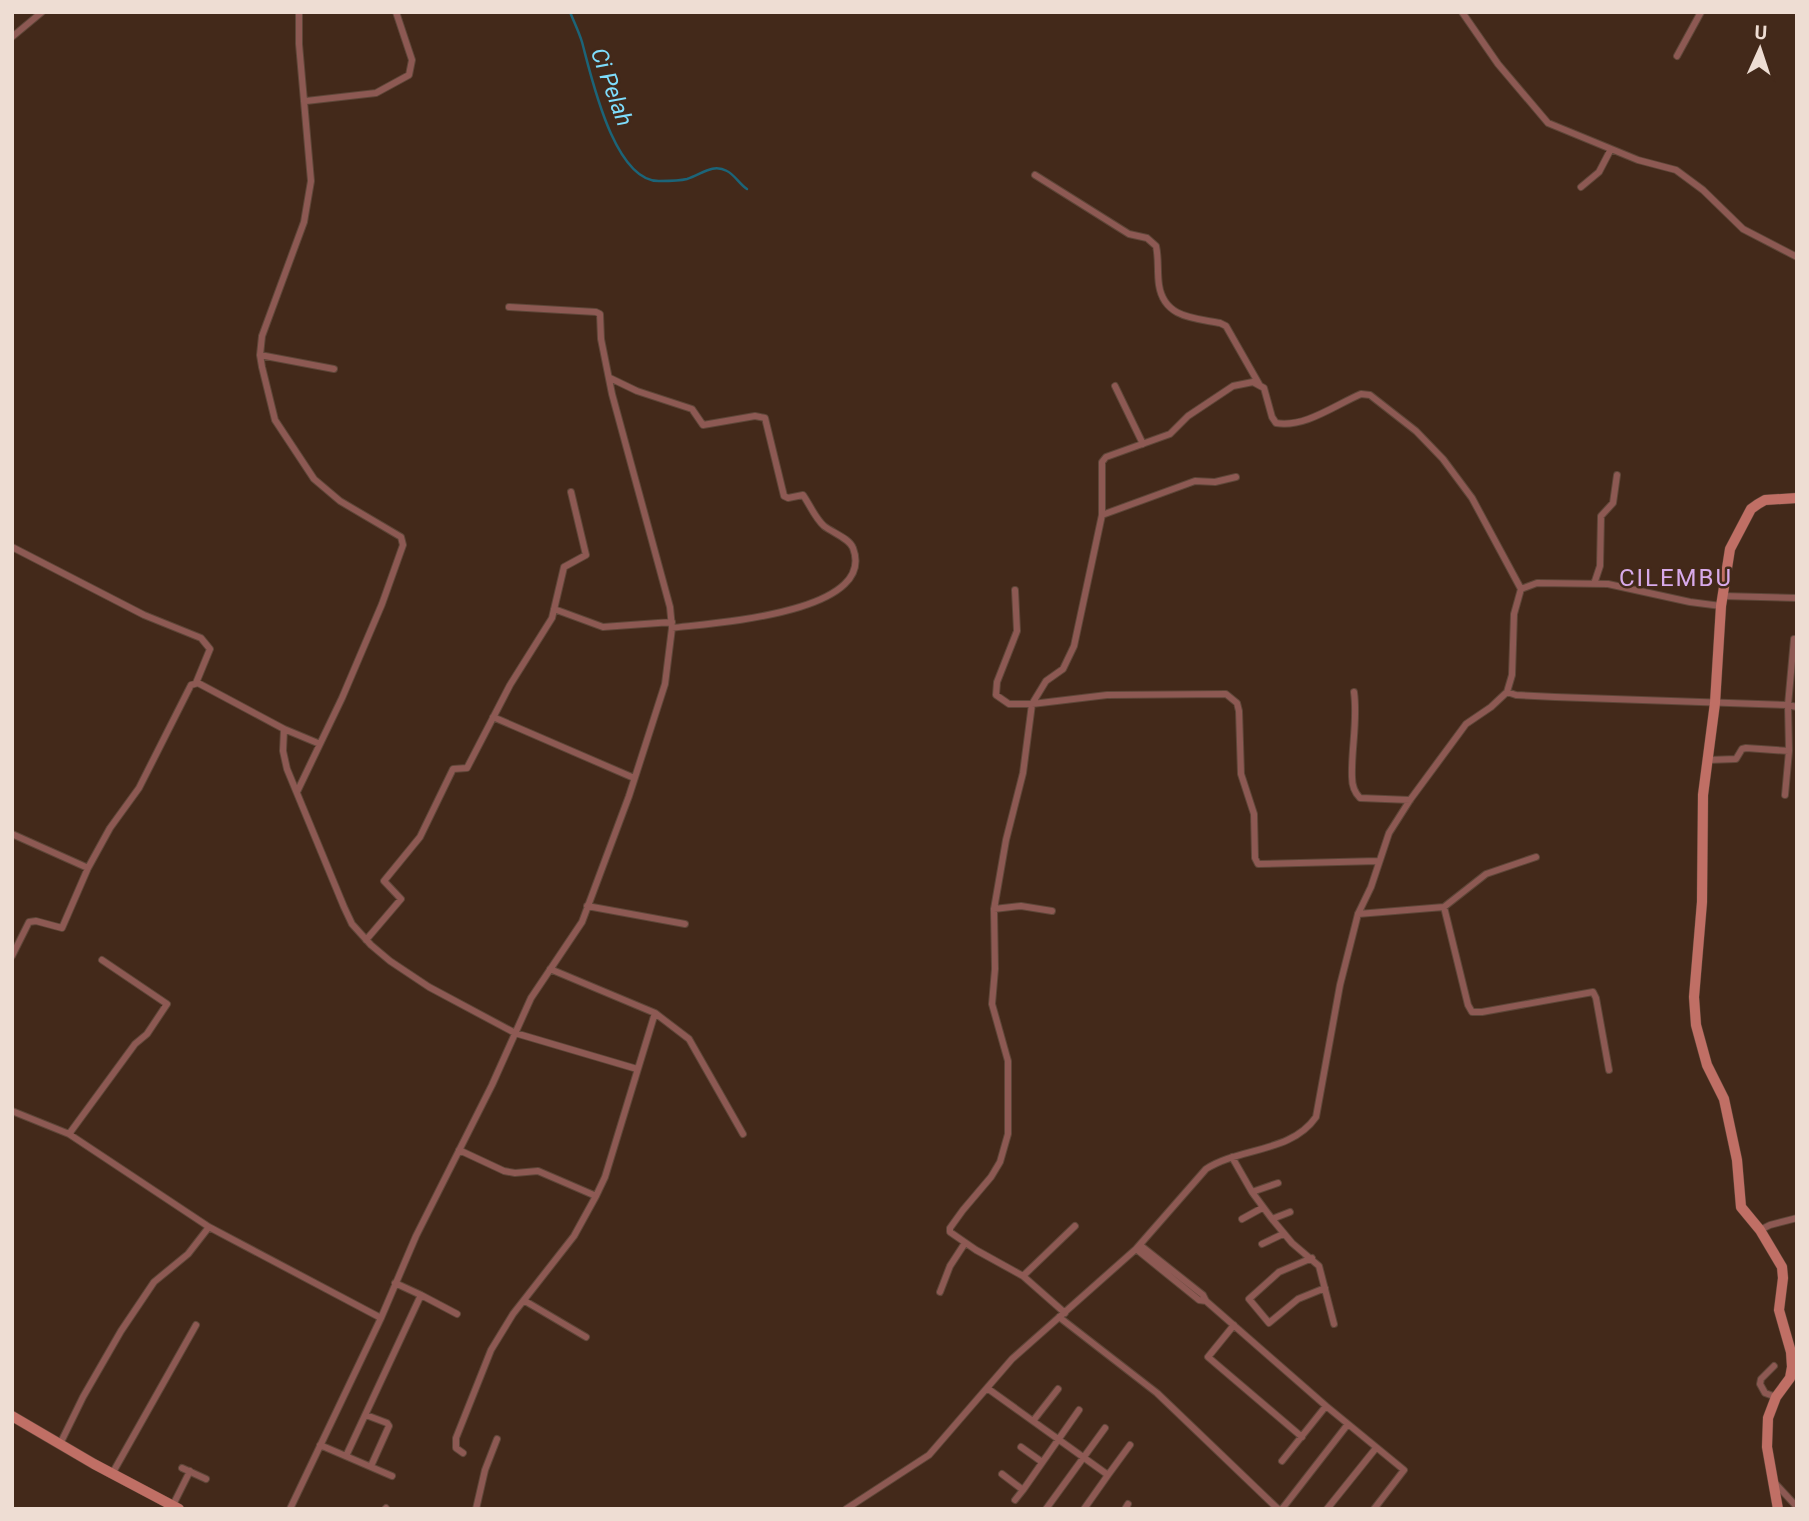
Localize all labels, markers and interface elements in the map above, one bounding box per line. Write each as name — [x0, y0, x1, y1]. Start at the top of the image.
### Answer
north arrow — [1725, 14, 1795, 84]
text: U — [1754, 21, 1768, 44]
water label: Ci Pelah — [585, 44, 638, 130]
district label: CILEMBU — [1619, 564, 1733, 592]

